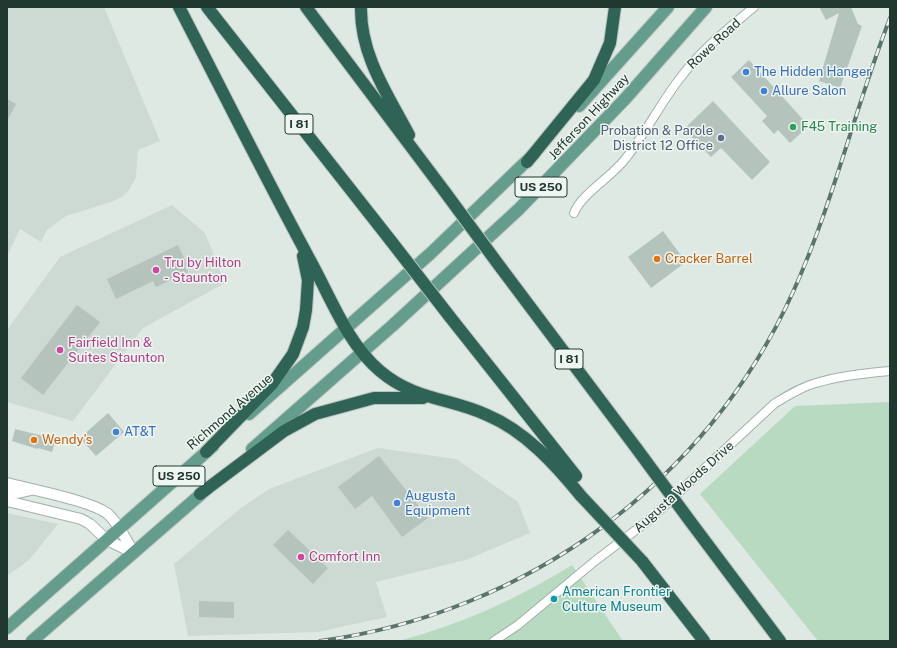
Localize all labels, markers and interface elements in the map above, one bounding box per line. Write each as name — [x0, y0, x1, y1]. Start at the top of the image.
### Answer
street label: Rowe Road — [684, 15, 744, 73]
place label: The Hidden Hanger — [754, 64, 871, 80]
marker: The Hidden Hanger — [741, 67, 751, 77]
street label: Jefferson Highway — [545, 71, 633, 163]
place label: Allure Salon — [772, 83, 846, 99]
marker: Allure Salon — [759, 86, 769, 96]
road number: I 81 — [285, 114, 313, 134]
place label: F45 Training — [801, 119, 877, 135]
marker: F45 Training — [788, 122, 798, 132]
place label: Probation & Parole District 12 Office — [601, 123, 713, 154]
marker: Probation & Parole District 12 Office — [716, 133, 726, 143]
road number: US 250 — [515, 177, 567, 197]
place label: Cracker Barrel — [665, 251, 753, 267]
marker: Cracker Barrel — [652, 254, 662, 264]
place label: Tru by Hilton - Staunton — [164, 255, 241, 286]
marker: Tru by Hilton - Staunton — [151, 265, 161, 275]
place label: Fairfield Inn & Suites Staunton — [68, 335, 165, 366]
marker: Fairfield Inn & Suites Staunton — [55, 345, 65, 355]
road number: I 81 — [555, 349, 583, 369]
street label: Richmond Avenue — [184, 371, 276, 453]
place label: AT&T — [124, 424, 156, 440]
marker: AT&T — [111, 427, 121, 437]
place label: Wendy's — [42, 432, 92, 448]
marker: Wendy's — [29, 435, 39, 445]
street label: Augusta Woods Drive — [631, 438, 737, 536]
road number: US 250 — [153, 466, 205, 486]
place label: Augusta Equipment — [405, 488, 470, 519]
marker: Augusta Equipment — [392, 498, 402, 508]
place label: Comfort Inn — [309, 549, 381, 565]
marker: Comfort Inn — [296, 552, 306, 562]
place label: American Frontier Culture Museum — [562, 584, 671, 615]
marker: American Frontier Culture Museum — [549, 594, 559, 604]

